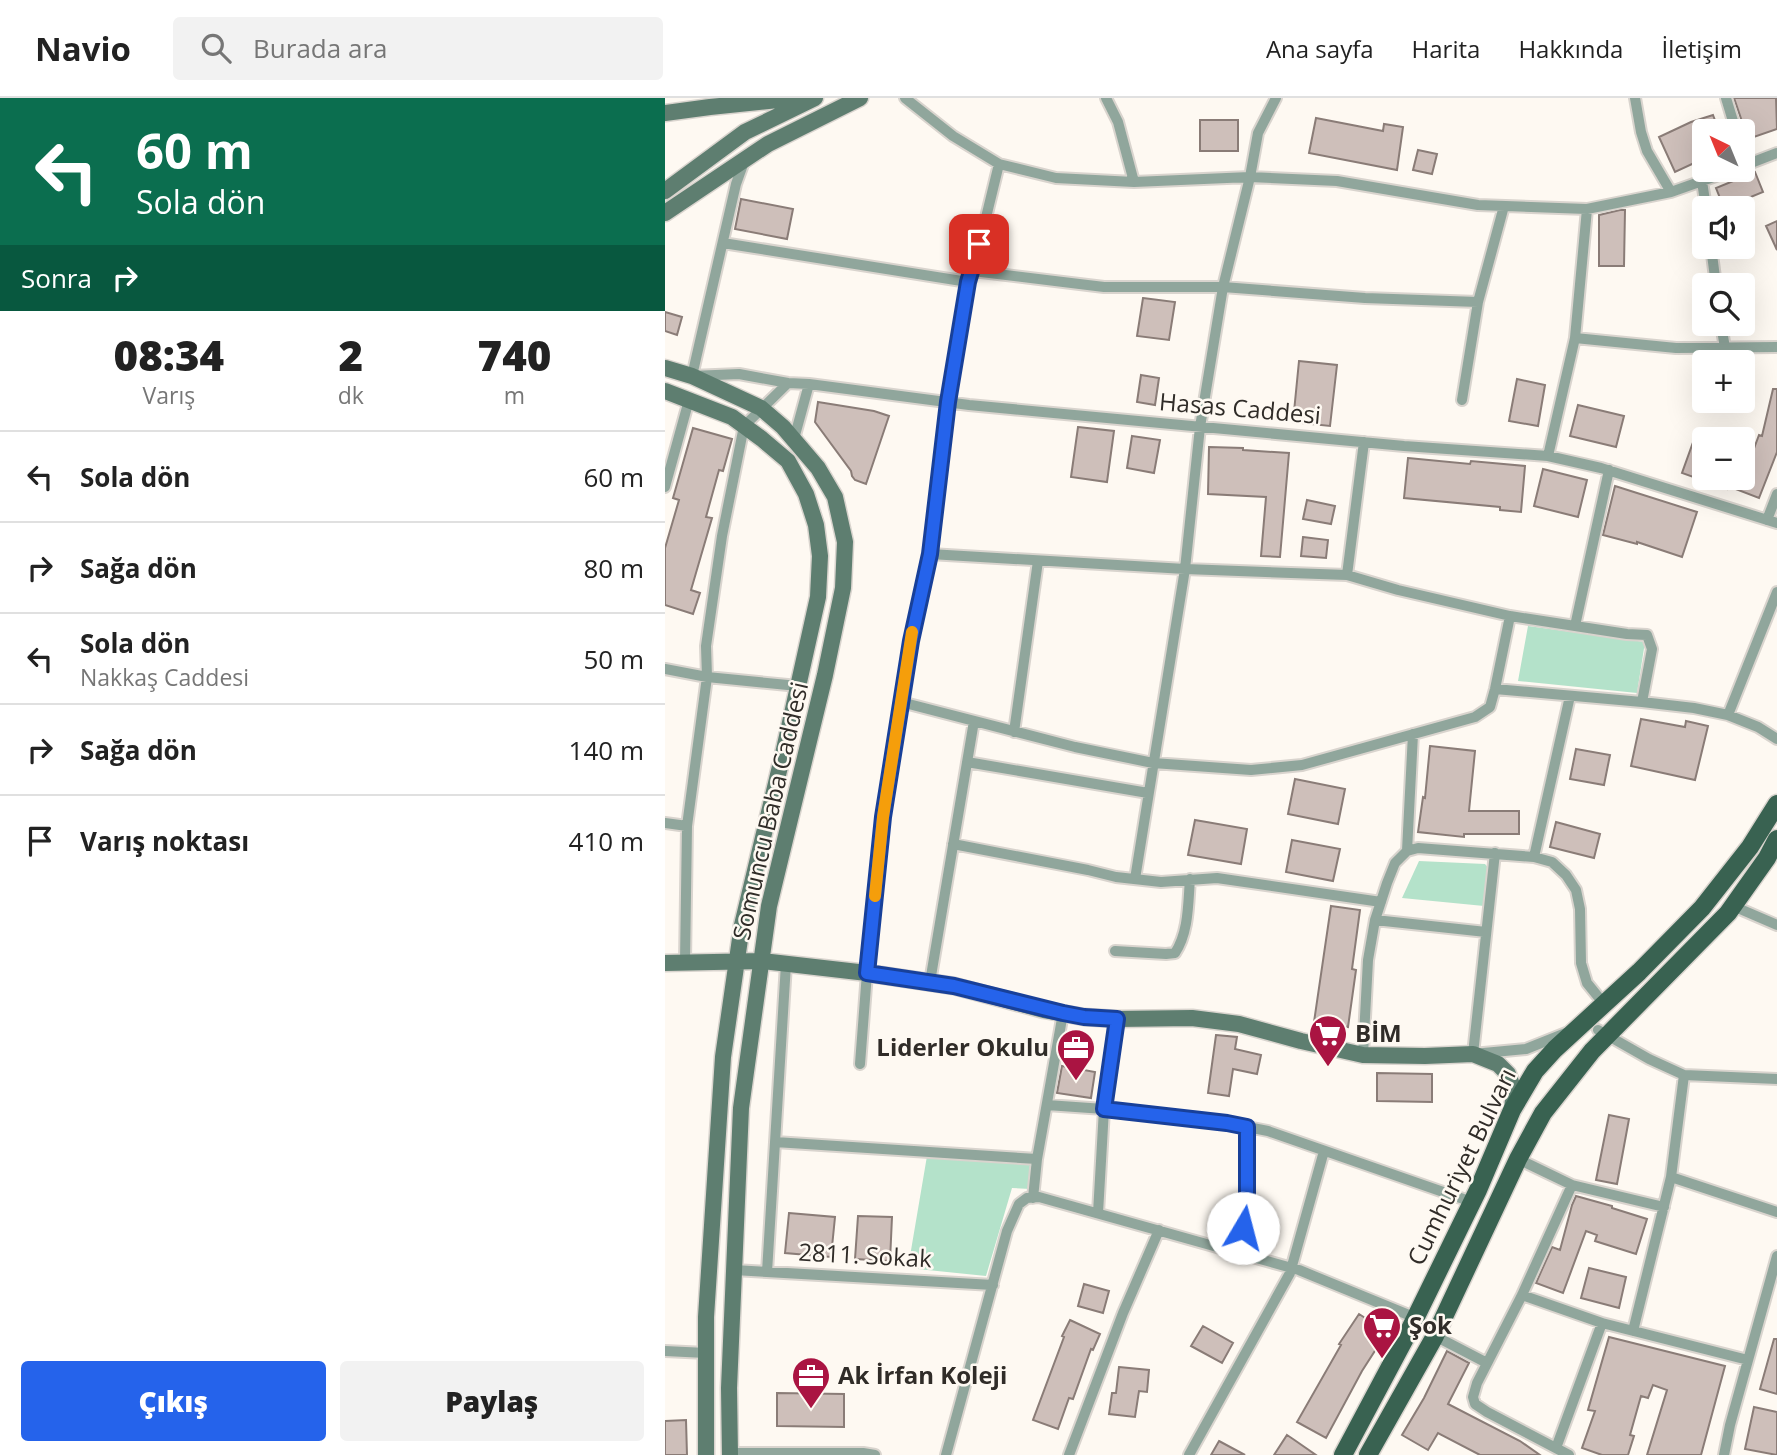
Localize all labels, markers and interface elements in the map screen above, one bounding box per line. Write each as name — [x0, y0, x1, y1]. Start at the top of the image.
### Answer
search box — [173, 17, 663, 80]
text: Navio — [35, 26, 131, 71]
icon: search — [197, 29, 235, 67]
text: Burada ara — [253, 30, 388, 66]
text: Ana sayfa — [1266, 32, 1374, 65]
text: Harita — [1412, 32, 1480, 65]
text: Hakkında — [1518, 32, 1623, 65]
text: İletişim — [1661, 32, 1742, 65]
text: 60 m — [136, 117, 253, 183]
north arrow — [1692, 119, 1755, 182]
map controls — [1692, 119, 1755, 490]
icon: left — [21, 126, 112, 217]
text: Sola dön — [136, 180, 265, 223]
button: sound — [1692, 196, 1755, 259]
pin — [949, 214, 1009, 274]
icon: arrive — [960, 225, 998, 263]
icon: right — [106, 259, 144, 297]
text: Sonra — [21, 260, 92, 296]
button: search — [1692, 273, 1755, 336]
text: 08:34 — [114, 326, 224, 383]
text: 2 — [339, 326, 363, 383]
text: 740 — [478, 326, 551, 383]
button: + — [1692, 350, 1755, 413]
text: Varış — [143, 379, 195, 411]
text: dk — [338, 379, 364, 411]
text: m — [504, 379, 525, 411]
street label: Hasas Caddesi — [1158, 384, 1322, 431]
button: − — [1692, 427, 1755, 490]
icon: left — [21, 458, 59, 496]
text: Sola dön — [80, 459, 190, 495]
text: 60 m — [583, 459, 644, 495]
icon: right — [21, 549, 59, 587]
text: Sağa dön — [80, 550, 197, 586]
text: 80 m — [583, 550, 644, 586]
text: Sola dön — [80, 625, 190, 661]
icon: left — [21, 640, 59, 678]
text: 50 m — [583, 641, 644, 677]
text: Nakkaş Caddesi — [80, 661, 249, 693]
street label: Somuncu Baba Caddesi — [724, 679, 815, 943]
icon: right — [21, 731, 59, 769]
text: Sağa dön — [80, 732, 197, 768]
text: 140 m — [569, 732, 644, 768]
icon: arrive — [21, 822, 59, 860]
text: Varış noktası — [80, 823, 249, 859]
text: 410 m — [569, 823, 644, 859]
supermarket icon: BİM — [1307, 1013, 1349, 1068]
place label: BİM — [1355, 1016, 1402, 1049]
office icon: Liderler Okulu — [1055, 1027, 1097, 1082]
place label: Liderler Okulu — [876, 1030, 1049, 1063]
street label: Cumhuriyet Bulvarı — [1399, 1062, 1523, 1270]
position arrow — [1206, 1191, 1280, 1265]
street label: 2811. Sokak — [798, 1235, 933, 1274]
supermarket icon: Şok — [1361, 1305, 1403, 1360]
place label: Şok — [1409, 1308, 1452, 1341]
office icon: Ak İrfan Koleji — [790, 1355, 832, 1410]
place label: Ak İrfan Koleji — [838, 1358, 1007, 1391]
button: Çıkış — [21, 1361, 326, 1441]
button: Paylaş — [340, 1361, 644, 1441]

